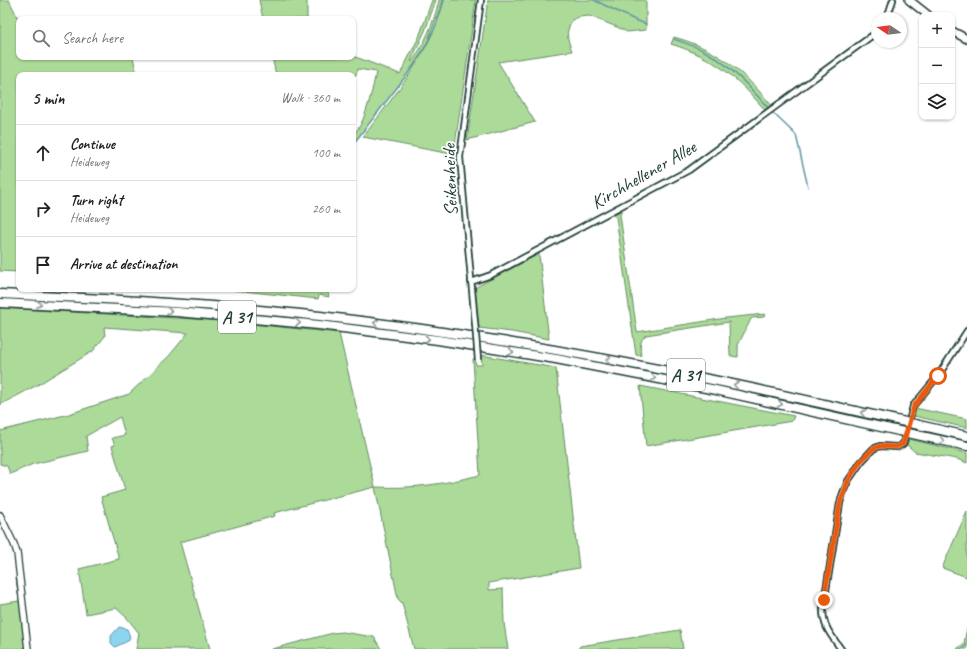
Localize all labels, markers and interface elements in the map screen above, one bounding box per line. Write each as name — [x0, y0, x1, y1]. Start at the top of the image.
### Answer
north arrow — [871, 12, 907, 48]
map controls — [919, 12, 955, 120]
button: + — [919, 12, 955, 48]
search box — [16, 16, 356, 60]
icon: search — [30, 27, 52, 49]
text: Search here — [62, 29, 123, 48]
button: − — [919, 48, 955, 84]
button: layers — [919, 84, 955, 120]
text: 5 min — [32, 88, 64, 109]
text: Walk · 360 m — [281, 90, 340, 106]
street label: Kirchhellener Allee — [587, 134, 702, 215]
text: Continue — [70, 135, 115, 154]
icon: ahead — [32, 142, 54, 164]
street label: Seikenheide — [437, 142, 463, 216]
text: 100 m — [312, 145, 340, 161]
text: Heideweg — [70, 154, 109, 170]
text: Turn right — [70, 191, 123, 210]
icon: right — [32, 198, 54, 220]
text: 260 m — [312, 201, 340, 217]
text: Heideweg — [70, 210, 109, 226]
icon: arrive — [32, 254, 54, 276]
text: Arrive at destination — [70, 255, 177, 274]
one-way arrow — [36, 300, 42, 309]
road number: A 31 — [218, 301, 256, 333]
one-way arrow — [166, 307, 172, 316]
one-way arrow — [295, 318, 301, 327]
one-way arrow — [372, 319, 379, 328]
one-way arrow — [424, 334, 430, 343]
one-way arrow — [508, 347, 514, 356]
one-way arrow — [605, 356, 611, 365]
road number: A 31 — [667, 359, 705, 391]
route start — [929, 367, 947, 385]
one-way arrow — [650, 373, 656, 382]
one-way arrow — [732, 381, 739, 389]
one-way arrow — [777, 400, 783, 408]
one-way arrow — [859, 409, 866, 417]
one-way arrow — [939, 436, 945, 444]
route end — [815, 591, 833, 609]

